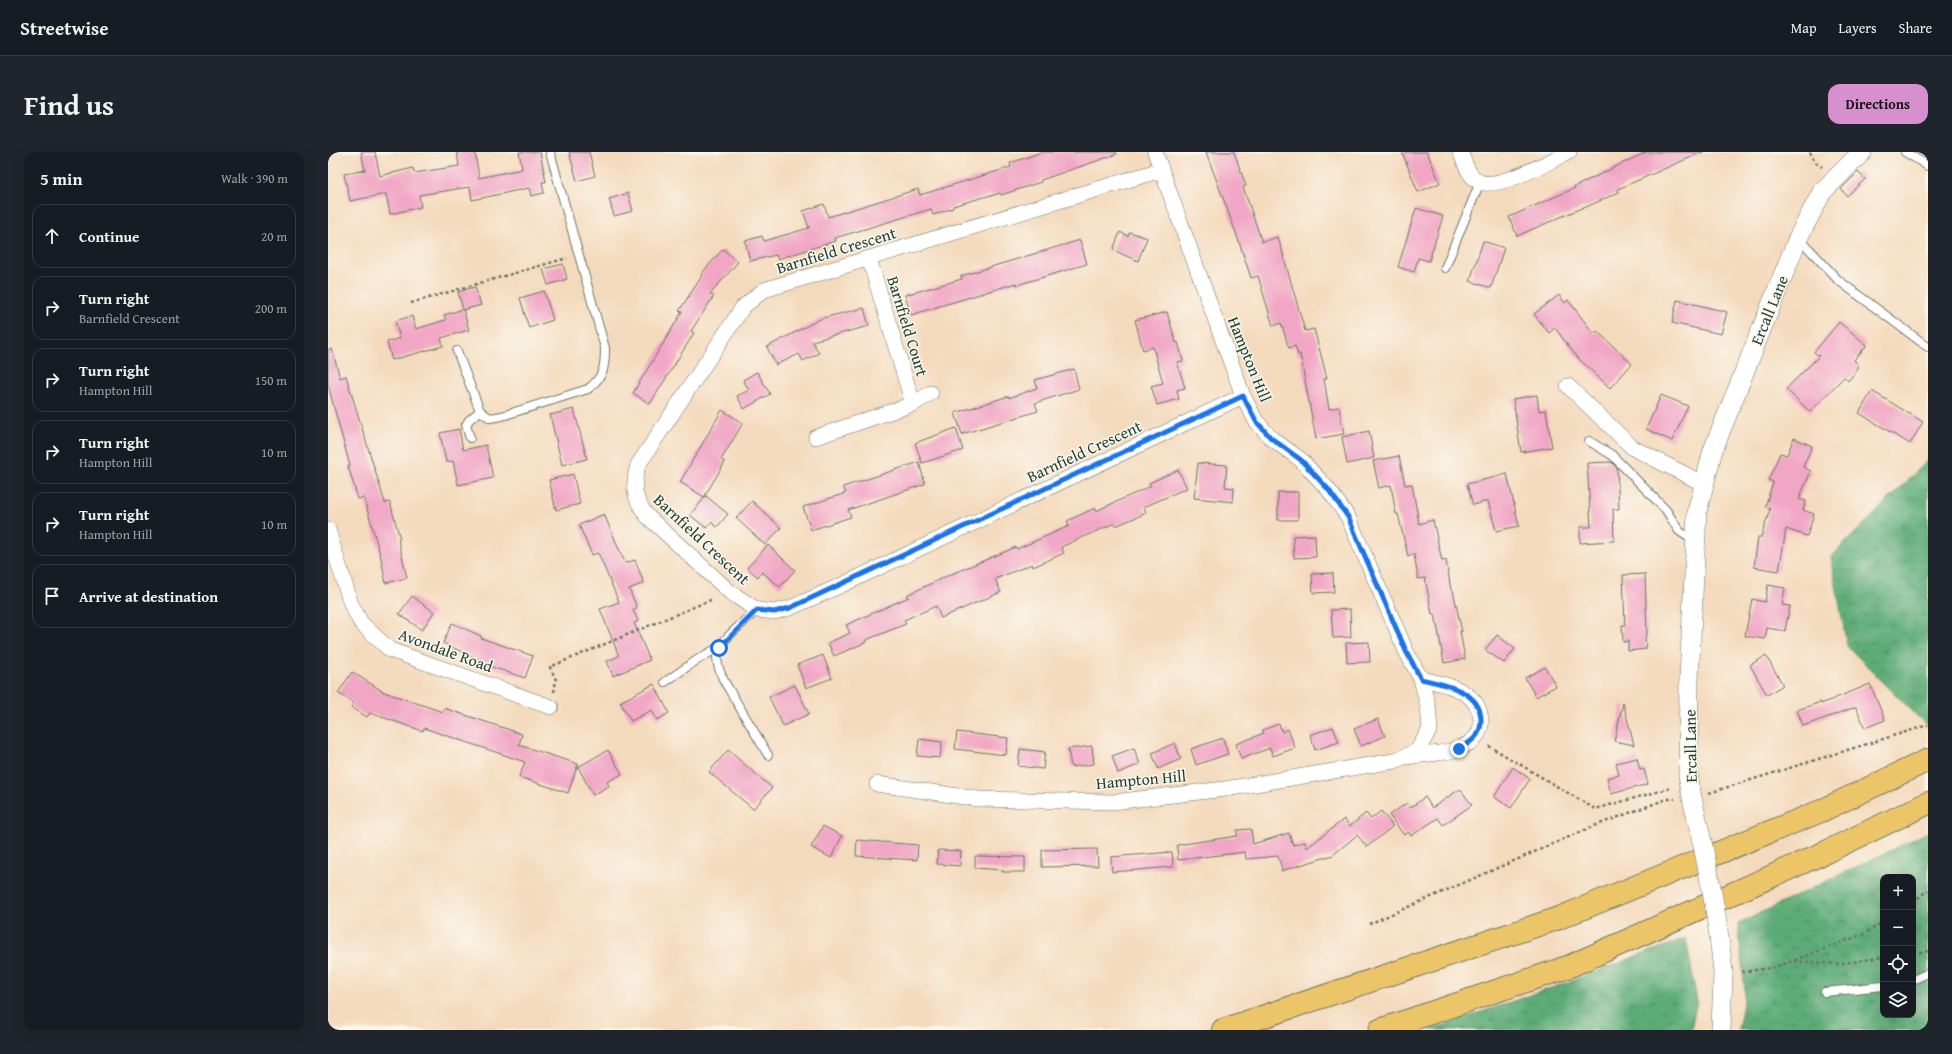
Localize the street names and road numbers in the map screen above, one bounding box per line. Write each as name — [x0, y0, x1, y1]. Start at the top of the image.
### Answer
street label: Barnfield Crescent — [773, 220, 899, 280]
street label: Ercall Lane — [1744, 271, 1794, 349]
street label: Barnfield Court — [881, 273, 935, 379]
street label: Hampton Hill — [1222, 313, 1278, 406]
street label: Barnfield Crescent — [1023, 414, 1146, 488]
street label: Barnfield Crescent — [648, 488, 756, 590]
street label: Avondale Road — [395, 622, 497, 678]
street label: Ercall Lane — [1677, 709, 1703, 783]
street label: Hampton Hill — [1095, 763, 1188, 795]

